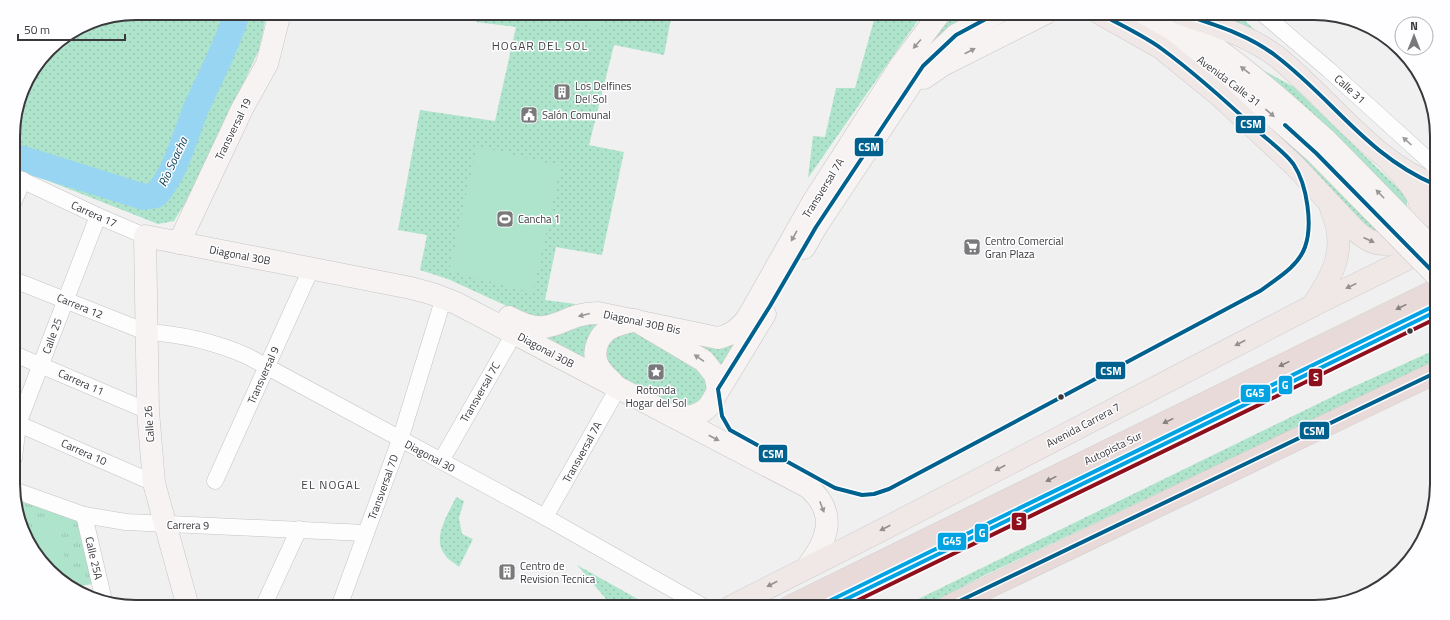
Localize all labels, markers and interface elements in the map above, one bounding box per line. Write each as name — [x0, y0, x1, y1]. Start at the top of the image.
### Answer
scale bar — [18, 16, 125, 42]
north arrow — [1394, 16, 1434, 56]
text: N — [1410, 18, 1418, 34]
text: 50 m — [24, 20, 50, 39]
district label: HOGAR DEL SOL — [492, 36, 588, 55]
one-way arrow — [913, 39, 922, 50]
one-way arrow — [964, 48, 976, 54]
street label: Avenida Calle 31 — [1194, 52, 1264, 110]
one-way arrow — [1240, 66, 1250, 74]
street label: Calle 31 — [1331, 71, 1369, 107]
place label: Los Delfines Del Sol — [575, 78, 631, 107]
building icon: Los Delfines Del Sol — [552, 82, 572, 102]
street label: Transversal 19 — [211, 95, 255, 163]
public building icon: Salón Comunal — [519, 105, 539, 125]
place label: Salón Comunal — [542, 107, 611, 123]
one-way arrow — [1265, 108, 1276, 117]
line badge: CSM — [1235, 115, 1266, 134]
text: CSM — [1240, 116, 1262, 132]
water label: Río Soacha — [153, 133, 193, 190]
line badge: CSM — [854, 137, 884, 157]
one-way arrow — [1402, 137, 1412, 146]
text: CSM — [858, 139, 880, 155]
street label: Transversal 7A — [798, 155, 848, 221]
one-way arrow — [1375, 189, 1385, 199]
street label: Carrera 17 — [69, 197, 119, 231]
sports icon: Cancha 1 — [495, 209, 515, 229]
place label: Cancha 1 — [518, 211, 560, 227]
one-way arrow — [790, 230, 797, 242]
place label: Centro Comercial Gran Plaza — [985, 233, 1063, 262]
supermarket icon: Centro Comercial Gran Plaza — [962, 237, 982, 257]
one-way arrow — [1363, 237, 1374, 243]
street label: Diagonal 30B — [208, 241, 272, 269]
one-way arrow — [1345, 283, 1357, 289]
street label: Carrera 12 — [54, 289, 106, 323]
one-way arrow — [1396, 304, 1407, 310]
street label: Diagonal 30B Bis — [602, 306, 682, 338]
one-way arrow — [578, 312, 591, 318]
street label: Calle 25 — [38, 316, 66, 356]
unlabelled marker — [1405, 326, 1415, 336]
street label: Diagonal 30B — [515, 328, 577, 372]
one-way arrow — [1234, 340, 1246, 347]
street label: Transversal 9 — [243, 344, 283, 406]
one-way arrow — [693, 354, 704, 362]
street label: Transversal 7C — [456, 359, 504, 425]
one-way arrow — [1278, 360, 1290, 367]
line badge: CSM — [1095, 361, 1126, 380]
place icon: Rotonda Hogar del Sol — [646, 362, 666, 382]
text: CSM — [1100, 363, 1122, 379]
street label: Carrera 11 — [56, 365, 106, 399]
line badge: S — [1308, 368, 1323, 387]
text: S — [1313, 369, 1319, 385]
line badge: G — [1278, 375, 1293, 395]
text: G — [1282, 377, 1289, 393]
place label: Rotonda Hogar del Sol — [625, 382, 687, 411]
line badge: G45 — [1240, 384, 1271, 403]
text: G45 — [1245, 385, 1265, 401]
unlabelled marker — [1056, 392, 1066, 402]
street label: Avenida Carrera 7 — [1043, 399, 1123, 451]
street label: Calle 26 — [140, 405, 158, 443]
street label: Transversal 7A — [559, 418, 606, 486]
one-way arrow — [1162, 418, 1173, 424]
line badge: CSM — [1299, 421, 1330, 440]
text: CSM — [1303, 423, 1325, 439]
street label: Autopista Sur — [1081, 427, 1145, 469]
street label: Carrera 10 — [59, 435, 109, 469]
one-way arrow — [709, 435, 720, 442]
street label: Diagonal 30 — [402, 436, 458, 476]
line badge: CSM — [758, 444, 788, 463]
text: CSM — [762, 446, 784, 462]
street label: Transversal 7D — [364, 452, 402, 522]
one-way arrow — [995, 465, 1006, 472]
district label: EL NOGAL — [301, 475, 361, 494]
one-way arrow — [1045, 476, 1057, 482]
one-way arrow — [820, 501, 826, 513]
line badge: S — [1011, 512, 1027, 531]
text: S — [1016, 513, 1022, 529]
street label: Carrera 9 — [167, 517, 209, 533]
line badge: G — [974, 523, 989, 543]
one-way arrow — [879, 525, 891, 532]
text: G — [979, 525, 986, 541]
line badge: G45 — [937, 532, 967, 551]
text: G45 — [942, 533, 962, 549]
street label: Calle 25A — [81, 535, 107, 581]
place label: Centro de Revision Tecnica — [520, 558, 596, 587]
building icon: Centro de Revision Tecnica — [497, 562, 517, 582]
one-way arrow — [767, 581, 778, 588]

